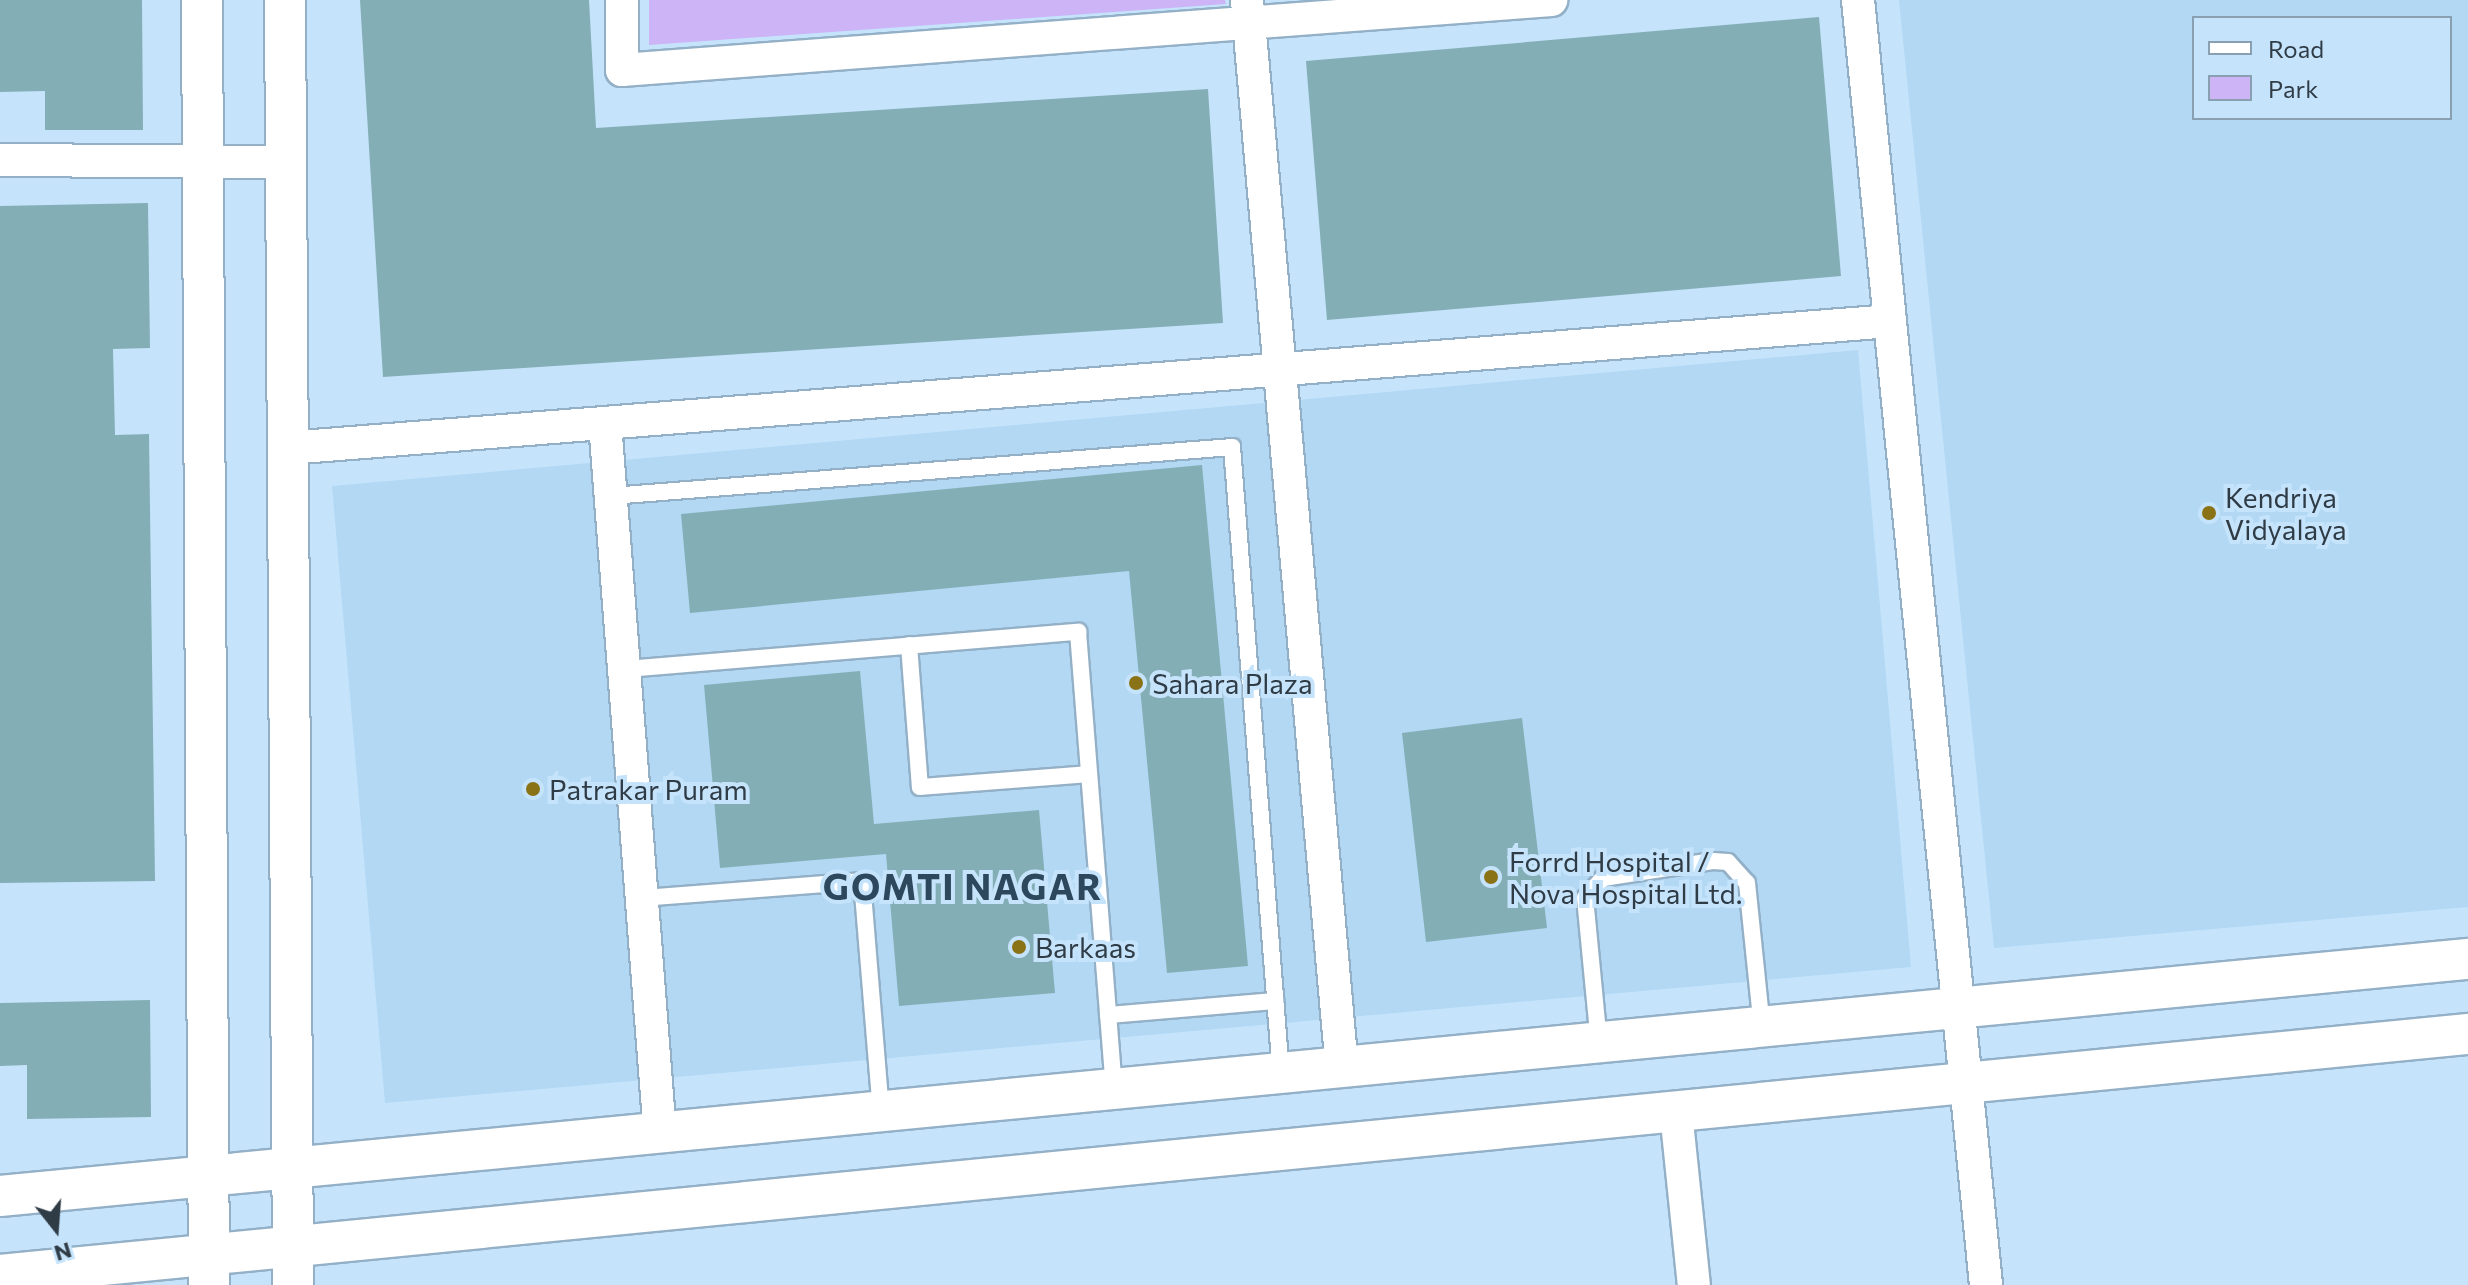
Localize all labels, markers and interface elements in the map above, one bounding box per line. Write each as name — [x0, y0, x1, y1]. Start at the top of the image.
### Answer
legend — [2192, 16, 2452, 120]
text: Road — [2268, 34, 2324, 63]
text: Park — [2268, 74, 2318, 103]
place label: Kendriya Vidyalaya — [2225, 480, 2347, 546]
marker: Kendriya Vidyalaya — [2200, 504, 2218, 522]
place label: Sahara Plaza — [1152, 666, 1313, 700]
marker: Sahara Plaza — [1127, 674, 1145, 692]
place label: Patrakar Puram — [549, 772, 748, 806]
marker: Patrakar Puram — [524, 780, 542, 798]
place label: Forrd Hospital / Nova Hospital Ltd. — [1509, 844, 1742, 910]
district label: GOMTI NAGAR — [823, 864, 1103, 908]
marker: Forrd Hospital / Nova Hospital Ltd. — [1480, 866, 1502, 888]
place label: Barkaas — [1035, 930, 1136, 964]
marker: Barkaas — [1010, 938, 1028, 956]
north arrow — [16, 1189, 96, 1269]
text: N — [51, 1237, 75, 1268]

